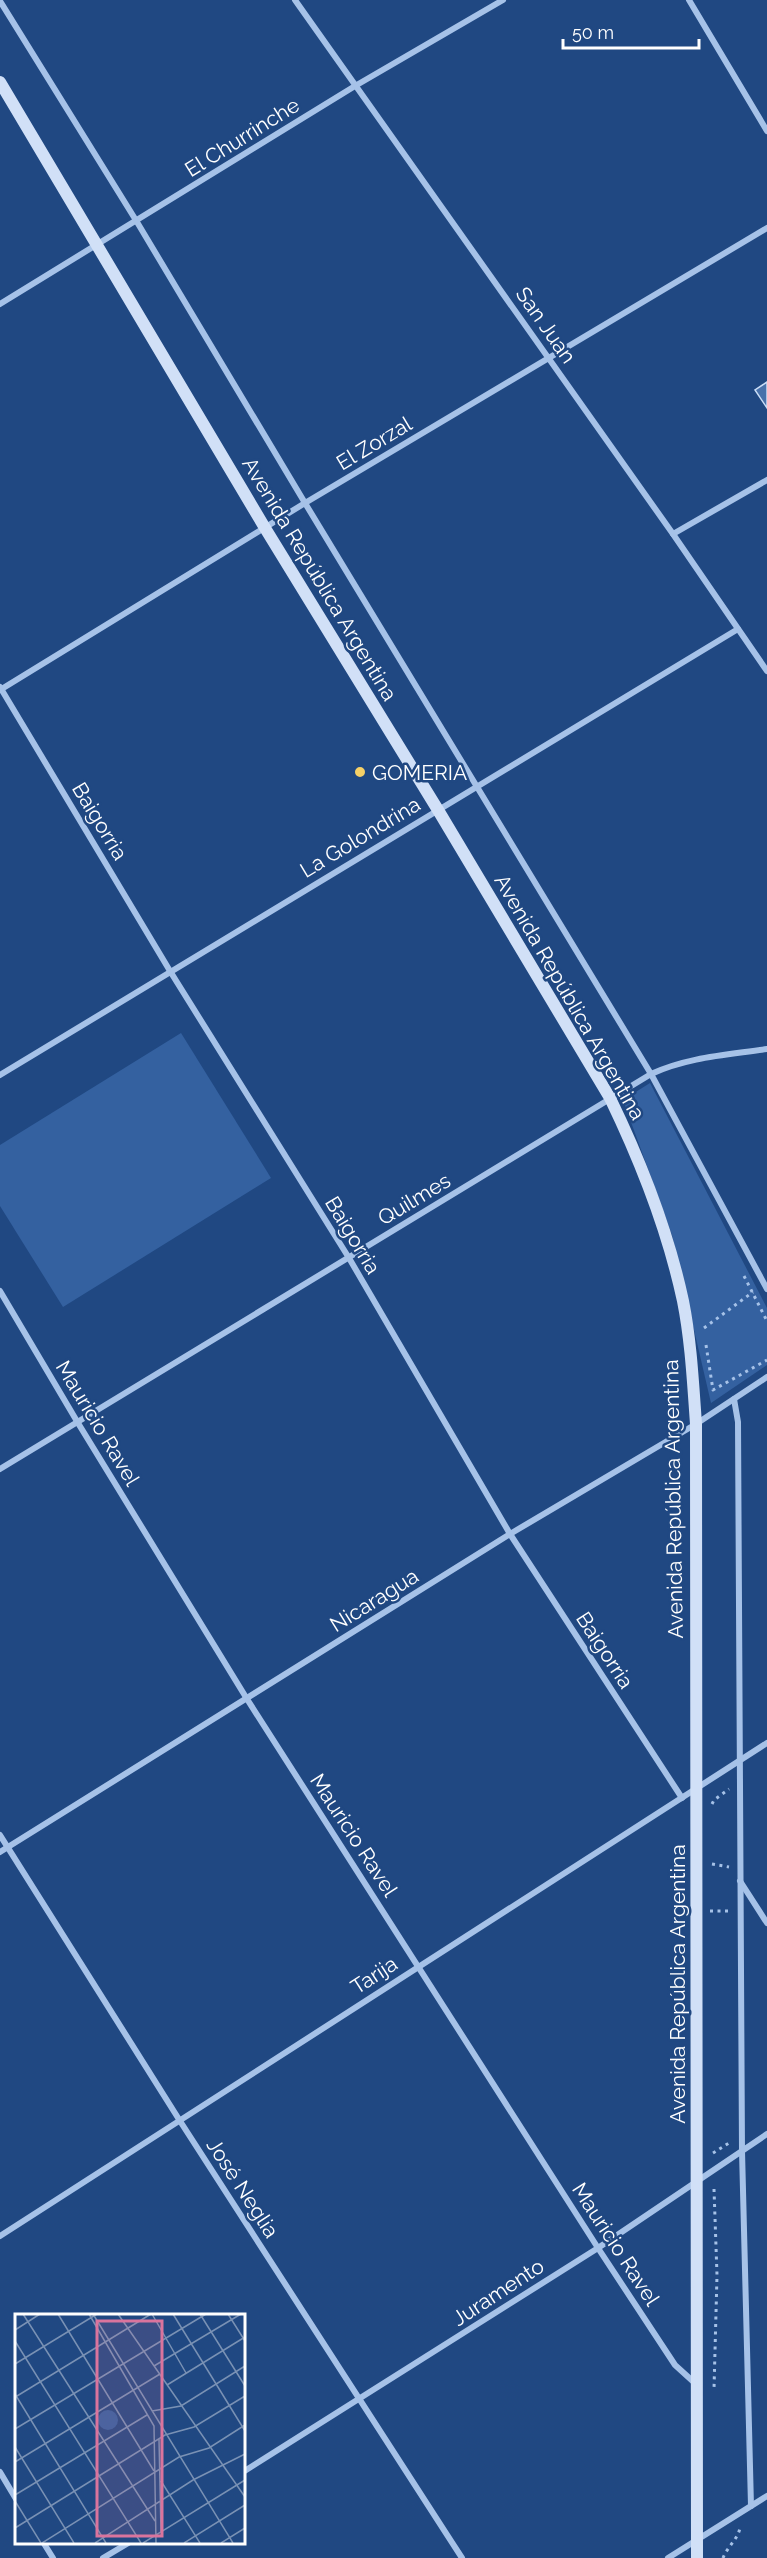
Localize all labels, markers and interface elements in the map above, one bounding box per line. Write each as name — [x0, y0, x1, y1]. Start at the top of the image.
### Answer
scale bar — [563, 12, 700, 50]
text: 50 m — [572, 22, 614, 43]
street label: El Churrinche — [180, 92, 304, 182]
street label: San Juan — [511, 282, 581, 368]
street label: El Zorzal — [332, 411, 416, 475]
street label: Avenida República Argentina — [237, 453, 403, 705]
place label: GOMERIA — [372, 760, 467, 785]
marker: GOMERIA — [353, 765, 367, 779]
street label: Baigorria — [67, 778, 133, 864]
street label: La Golondrina — [295, 791, 425, 883]
street label: Avenida República Argentina — [489, 870, 651, 1124]
street label: Quilmes — [373, 1168, 455, 1230]
street label: Baigorria — [320, 1192, 386, 1278]
street label: Mauricio Ravel — [51, 1356, 145, 1490]
street label: Avenida República Argentina — [658, 1359, 688, 1639]
street label: Nicaragua — [325, 1563, 423, 1637]
street label: Baigorria — [571, 1607, 639, 1693]
street label: Mauricio Ravel — [305, 1769, 403, 1901]
street label: Avenida República Argentina — [665, 1844, 690, 2124]
street label: Tarija — [346, 1951, 402, 1999]
street label: José Neglia — [202, 2134, 284, 2242]
street label: Mauricio Ravel — [567, 2178, 665, 2310]
street label: Juramento — [447, 2253, 549, 2331]
inset map — [15, 2314, 244, 2543]

